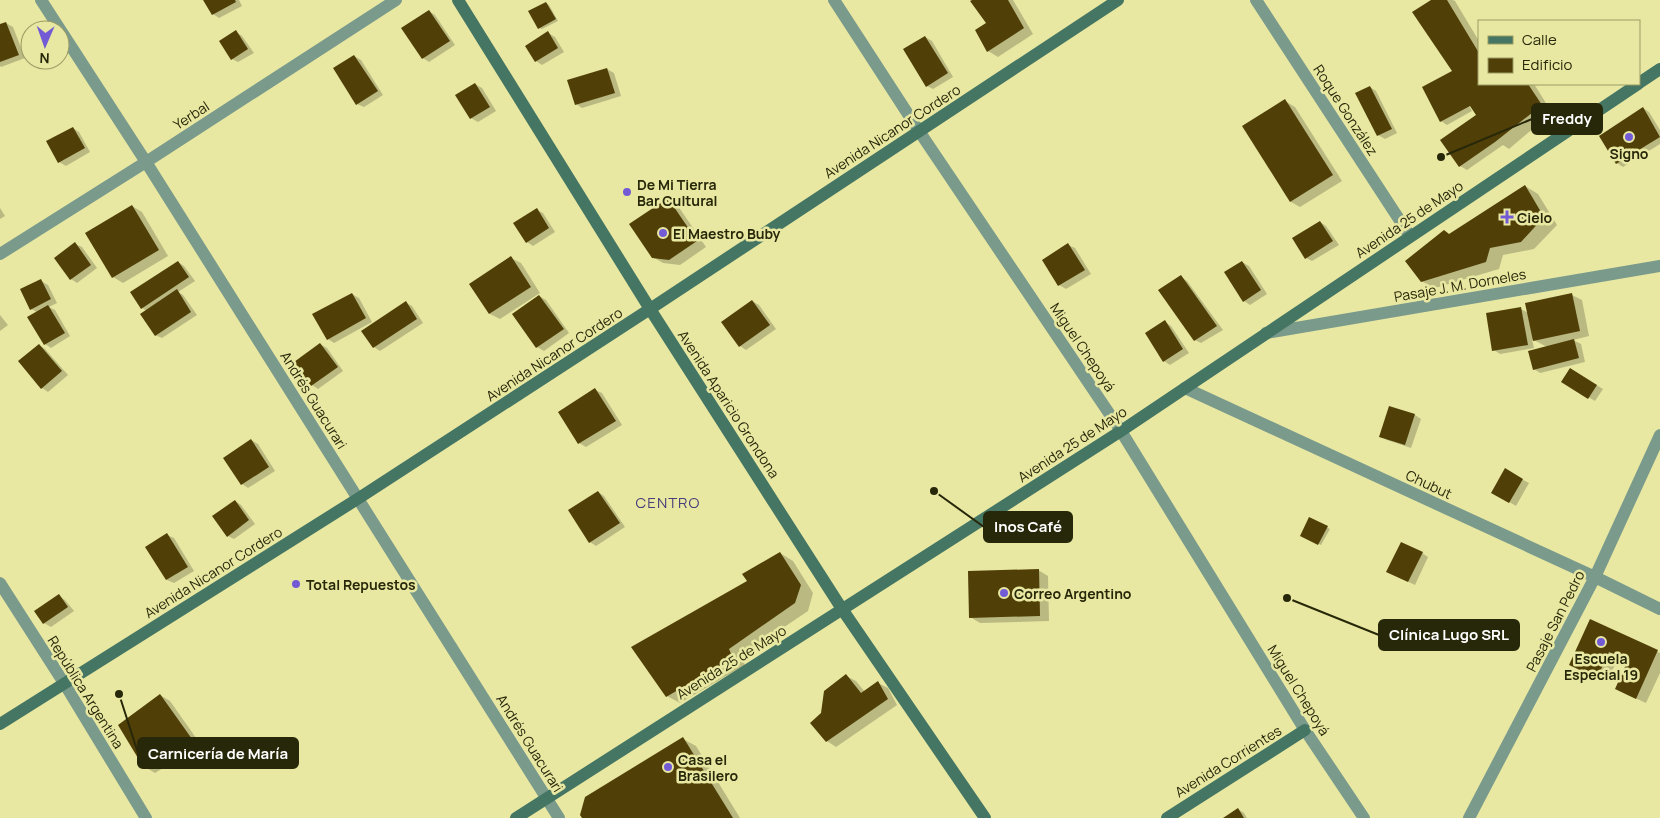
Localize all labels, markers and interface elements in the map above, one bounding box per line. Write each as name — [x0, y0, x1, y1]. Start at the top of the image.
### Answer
north arrow — [20, 20, 70, 70]
legend — [1478, 20, 1640, 85]
text: Calle — [1522, 29, 1557, 50]
text: N — [39, 49, 50, 68]
text: Edificio — [1522, 54, 1573, 75]
street label: Roque González — [1309, 61, 1383, 159]
street label: Avenida Nicanor Cordero — [820, 80, 964, 182]
street label: Yerbal — [169, 96, 213, 134]
callout: Freddy — [1532, 104, 1602, 134]
text: Freddy — [1542, 108, 1592, 129]
marker: Signo — [1623, 131, 1635, 143]
place label: Signo — [1609, 144, 1649, 163]
place label: De Mi Tierra Bar Cultural — [637, 175, 718, 210]
street label: Avenida 25 de Mayo — [1351, 176, 1467, 262]
marker: De Mi Tierra Bar Cultural — [621, 186, 633, 198]
place label: Cielo — [1517, 208, 1553, 227]
marker: Cielo — [1501, 211, 1513, 223]
place label: El Maestro Buby — [673, 224, 781, 243]
marker: El Maestro Buby — [657, 227, 669, 239]
street label: Pasaje J. M. Dorneles — [1392, 264, 1528, 306]
street label: Miguel Chepoyá — [1046, 299, 1120, 395]
street label: Avenida Nicanor Cordero — [482, 303, 626, 405]
street label: Avenida Aparicio Grondona — [674, 326, 784, 482]
street label: Andrés Guacurari — [276, 348, 352, 452]
street label: Avenida 25 de Mayo — [1014, 402, 1130, 486]
street label: Chubut — [1403, 465, 1456, 503]
district label: CENTRO — [636, 492, 700, 513]
callout: Inos Café — [984, 512, 1072, 542]
text: Inos Café — [994, 516, 1062, 537]
street label: Avenida Nicanor Cordero — [140, 522, 286, 622]
street label: Pasaje San Pedro — [1521, 567, 1589, 675]
place label: Total Repuestos — [306, 575, 416, 594]
marker: Total Repuestos — [290, 578, 302, 590]
place label: Correo Argentino — [1014, 584, 1132, 603]
marker: Correo Argentino — [998, 587, 1010, 599]
street label: Avenida 25 de Mayo — [672, 620, 790, 704]
callout: Clínica Lugo SRL — [1379, 620, 1519, 650]
text: Clínica Lugo SRL — [1389, 624, 1509, 645]
street label: República Argentina — [44, 632, 128, 752]
marker: Escuela Especial 19 — [1595, 636, 1607, 648]
street label: Miguel Chepoyá — [1264, 641, 1334, 739]
place label: Escuela Especial 19 — [1564, 649, 1638, 684]
street label: Andrés Guacurari — [492, 691, 568, 795]
street label: Avenida Corrientes — [1171, 721, 1285, 801]
callout: Carnicería de María — [138, 738, 298, 768]
text: Carnicería de María — [148, 743, 288, 764]
place label: Casa el Brasilero — [678, 750, 739, 785]
marker: Casa el Brasilero — [662, 761, 674, 773]

